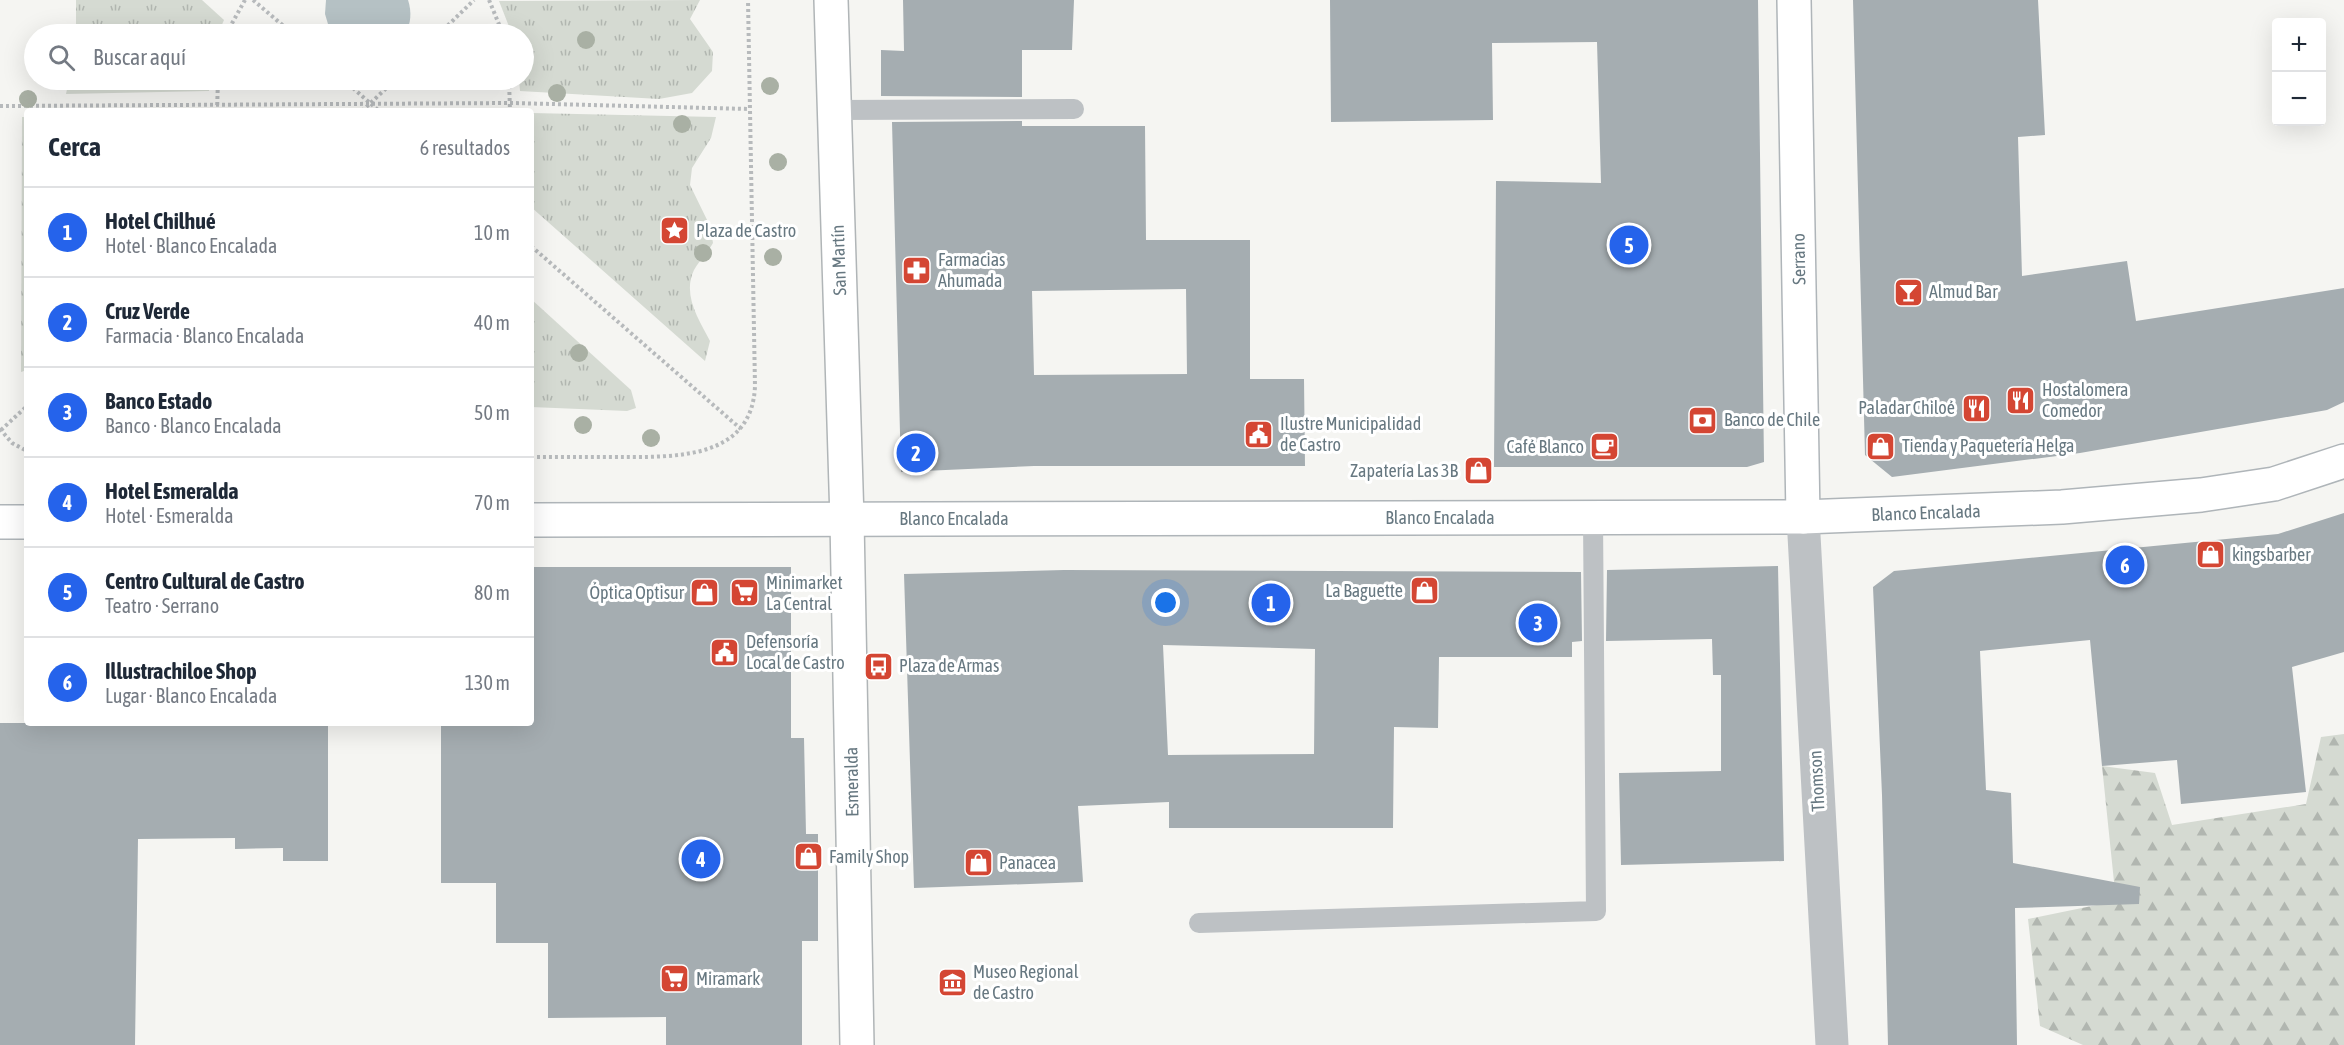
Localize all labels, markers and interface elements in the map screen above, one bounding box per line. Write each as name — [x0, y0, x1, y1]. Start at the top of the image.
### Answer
map controls — [2272, 18, 2326, 126]
button: + — [2272, 18, 2326, 72]
search box — [24, 24, 534, 90]
icon: search — [45, 41, 78, 74]
text: Buscar aquí — [93, 44, 186, 70]
button: − — [2272, 72, 2326, 126]
text: Cerca — [48, 132, 101, 162]
text: 6 resultados — [420, 136, 510, 159]
text: Hotel Chilhué — [105, 208, 216, 234]
place icon: Plaza de Castro — [659, 215, 691, 247]
place label: Plaza de Castro — [696, 220, 796, 241]
text: 1 — [63, 221, 72, 244]
text: 10 m — [474, 221, 510, 244]
pin: 5 — [1610, 222, 1648, 268]
street label: San Martín — [827, 224, 850, 296]
street label: Serrano — [1788, 233, 1809, 285]
text: Hotel · Blanco Encalada — [105, 234, 277, 257]
place label: Farmacias Ahumada — [938, 249, 1005, 291]
pharmacy icon: Farmacias Ahumada — [901, 254, 933, 286]
bar icon: Almud Bar — [1892, 276, 1924, 308]
place label: Almud Bar — [1929, 281, 1998, 302]
text: Cruz Verde — [105, 298, 190, 324]
text: 2 — [63, 311, 72, 334]
text: 40 m — [474, 311, 510, 334]
text: Farmacia · Blanco Encalada — [105, 324, 304, 347]
place label: Hostalomera Comedor — [2042, 379, 2128, 421]
restaurant icon: Hostalomera Comedor — [2005, 384, 2037, 416]
text: Banco Estado — [105, 388, 212, 414]
restaurant icon: Paladar Chiloé — [1960, 392, 1992, 424]
place label: Paladar Chiloé — [1858, 397, 1955, 418]
text: 3 — [63, 401, 72, 424]
text: 50 m — [474, 401, 510, 424]
bank icon: Banco de Chile — [1687, 404, 1719, 436]
place label: Banco de Chile — [1724, 409, 1820, 430]
place label: Ilustre Municipalidad de Castro — [1280, 413, 1421, 455]
text: Banco · Blanco Encalada — [105, 414, 282, 437]
public building icon: Ilustre Municipalidad de Castro — [1243, 418, 1275, 450]
pin: 2 — [896, 430, 936, 476]
shop icon: Tienda y Paquetería Helga — [1865, 430, 1897, 462]
cafe icon: Café Blanco — [1589, 431, 1621, 463]
place label: Tienda y Paquetería Helga — [1902, 435, 2074, 456]
place label: Café Blanco — [1506, 436, 1584, 457]
shop icon: Zapatería Las 3B — [1463, 455, 1495, 487]
place label: Zapatería Las 3B — [1350, 460, 1458, 481]
text: Hotel Esmeralda — [105, 478, 239, 504]
text: 4 — [63, 491, 72, 514]
text: 70 m — [474, 491, 510, 514]
street label: Blanco Encalada — [1871, 500, 1981, 525]
text: Hotel · Esmeralda — [105, 504, 233, 527]
street label: Blanco Encalada — [1385, 507, 1495, 528]
street label: Blanco Encalada — [899, 508, 1009, 529]
shop icon: kingsbarber — [2195, 539, 2227, 571]
pin: 6 — [2106, 542, 2144, 588]
place label: kingsbarber — [2232, 544, 2311, 565]
text: Centro Cultural de Castro — [105, 568, 305, 594]
place label: Minimarket La Central — [766, 572, 843, 614]
shop icon: La Baguette — [1408, 575, 1440, 607]
shop icon: Óptica Optisur — [689, 577, 721, 609]
supermarket icon: Minimarket La Central — [729, 577, 761, 609]
pin: 1 — [1252, 580, 1290, 626]
place label: La Baguette — [1325, 580, 1403, 601]
text: 5 — [63, 581, 72, 604]
text: 80 m — [474, 581, 510, 604]
place label: Óptica Optisur — [589, 582, 685, 603]
your location — [1151, 588, 1180, 617]
text: Teatro · Serrano — [105, 594, 219, 617]
pin: 3 — [1518, 600, 1558, 646]
place label: Defensoría Local de Castro — [746, 631, 845, 673]
public building icon: Defensoría Local de Castro — [709, 636, 741, 668]
bus stop icon: Plaza de Armas — [862, 650, 894, 682]
place label: Plaza de Armas — [899, 655, 999, 676]
text: Illustrachiloe Shop — [105, 658, 257, 684]
text: 6 — [63, 671, 72, 694]
text: 130 m — [465, 671, 510, 694]
text: Lugar · Blanco Encalada — [105, 684, 277, 707]
street label: Esmeralda — [840, 747, 863, 817]
street label: Thomson — [1804, 750, 1829, 812]
pin: 4 — [682, 836, 720, 882]
shop icon: Family Shop — [792, 841, 824, 873]
place label: Family Shop — [829, 846, 909, 867]
shop icon: Panacea — [962, 847, 994, 879]
place label: Panacea — [999, 852, 1056, 873]
place label: Museo Regional de Castro — [973, 961, 1079, 1003]
supermarket icon: Miramark — [659, 963, 691, 995]
museum icon: Museo Regional de Castro — [936, 966, 968, 998]
place label: Miramark — [696, 968, 760, 989]

